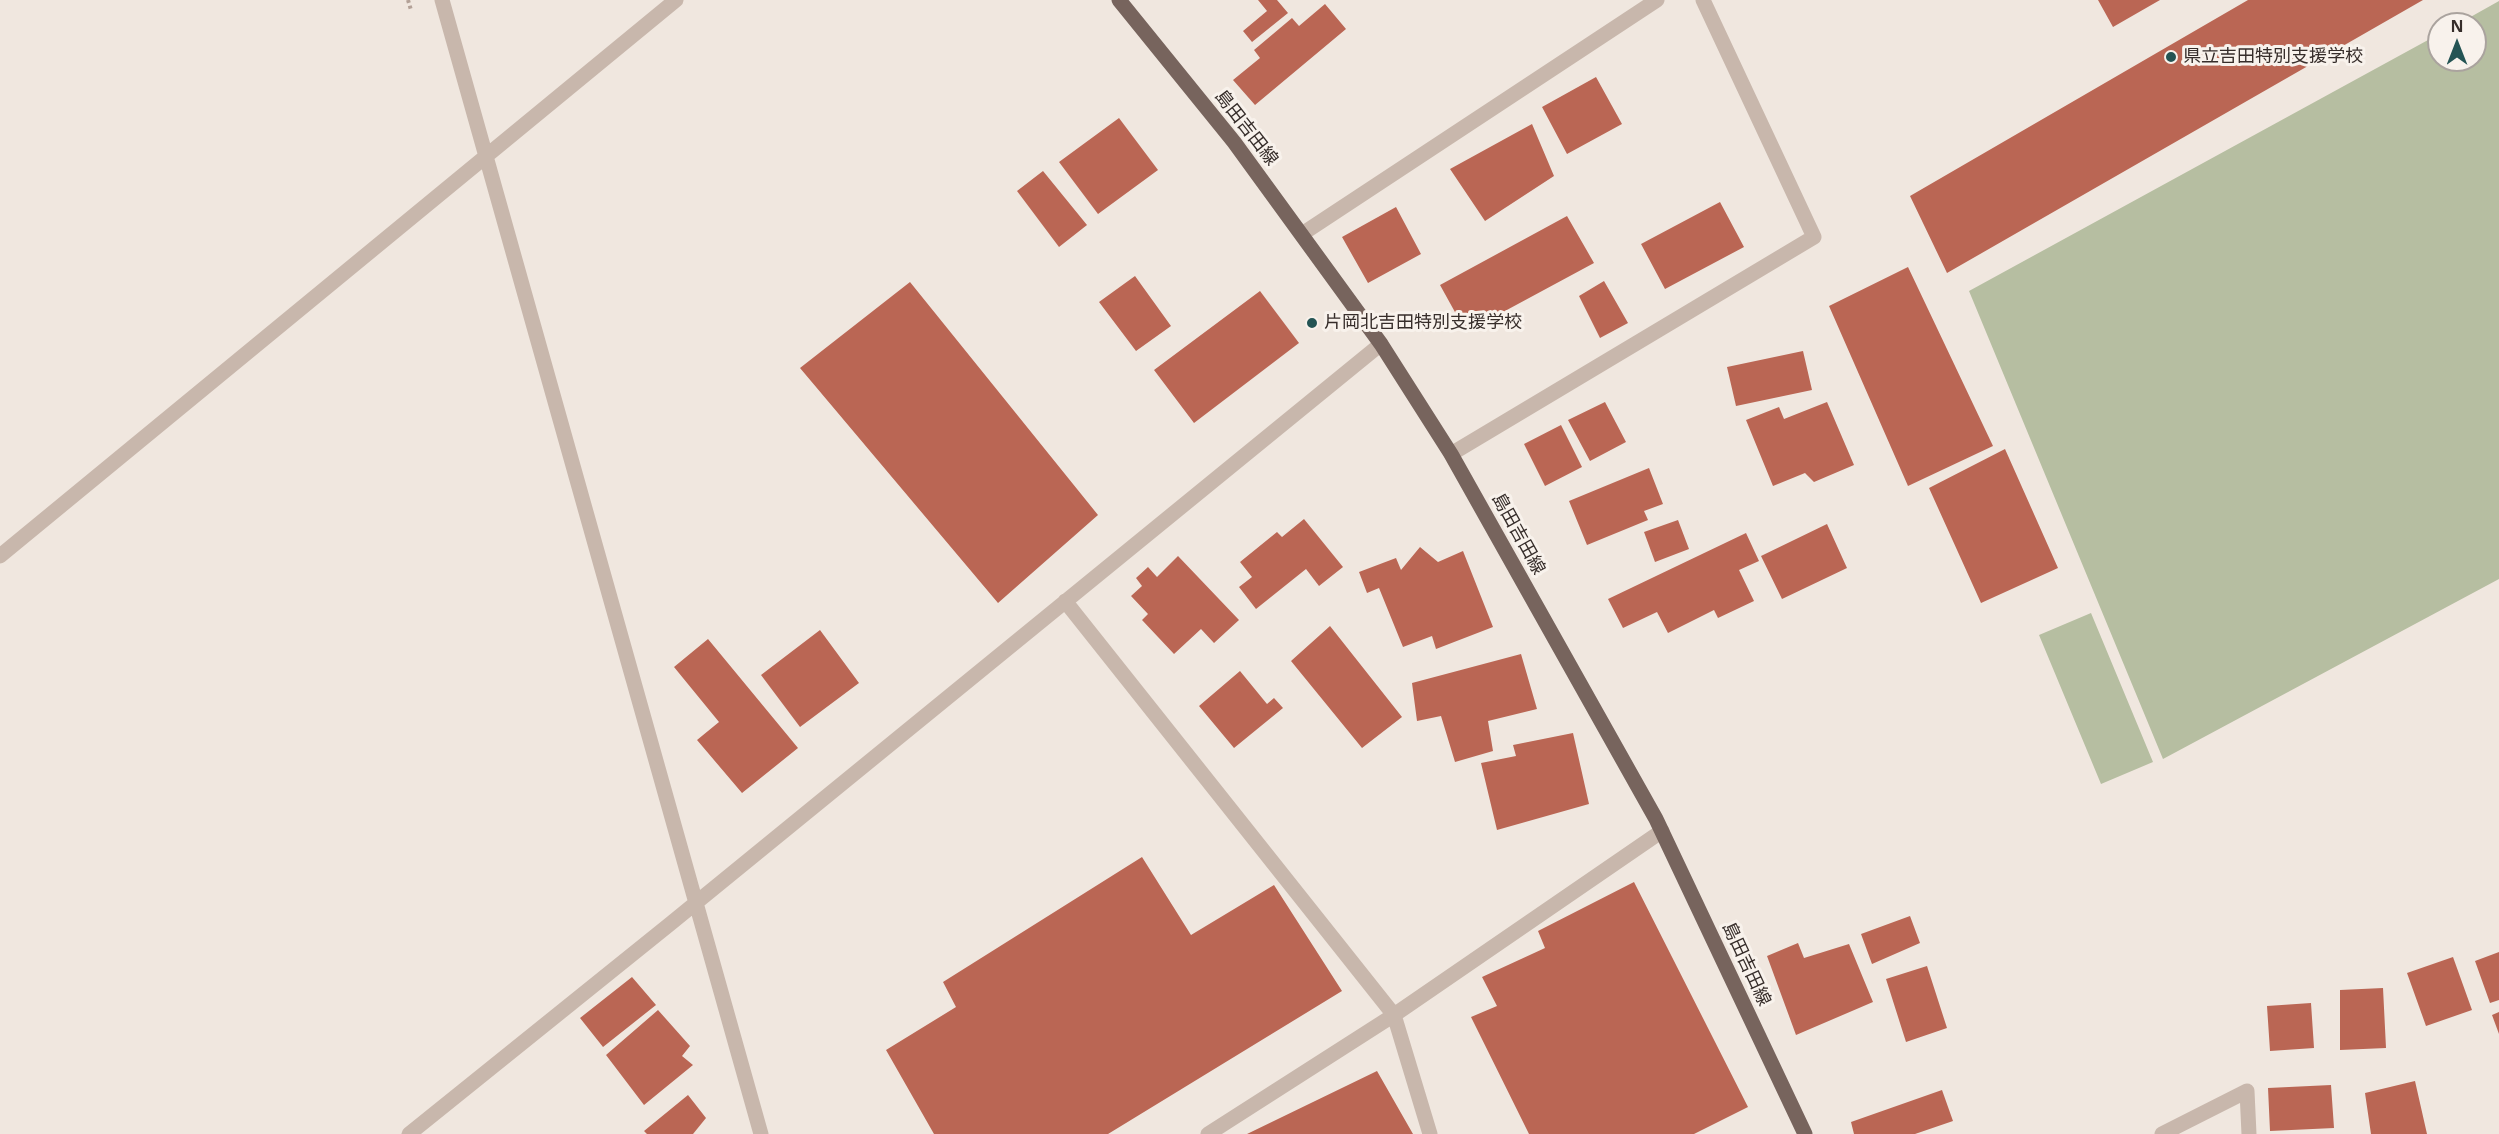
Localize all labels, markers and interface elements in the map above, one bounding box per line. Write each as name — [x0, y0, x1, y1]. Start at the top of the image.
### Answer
north arrow — [2427, 12, 2487, 72]
text: N — [2450, 15, 2464, 37]
place label: 県立吉田特別支援学校 — [2183, 46, 2363, 68]
marker: 県立吉田特別支援学校 — [2164, 50, 2178, 64]
street label: 島田吉田線 — [1210, 86, 1282, 170]
place label: 片岡北吉田特別支援学校 — [1324, 312, 1522, 334]
marker: 片岡北吉田特別支援学校 — [1305, 316, 1319, 330]
street label: 島田吉田線 — [1487, 489, 1549, 579]
street label: 島田吉田線 — [1717, 919, 1775, 1009]

